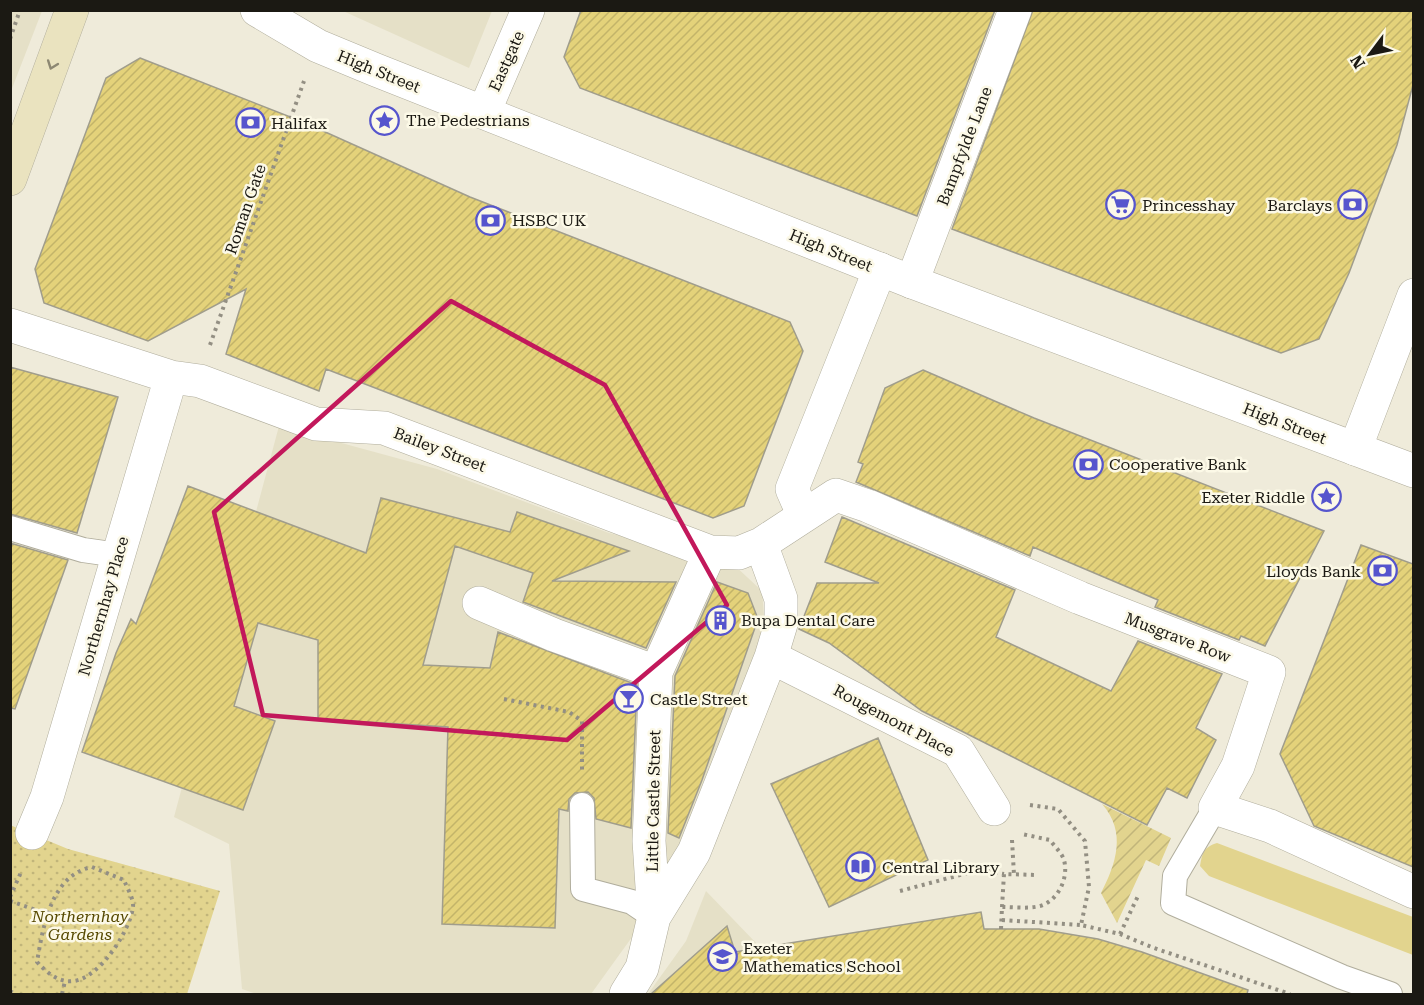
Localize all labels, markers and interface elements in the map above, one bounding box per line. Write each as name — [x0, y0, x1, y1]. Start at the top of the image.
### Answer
north arrow — [1340, 24, 1400, 84]
street label: Eastgate — [485, 28, 528, 95]
street label: High Street — [335, 46, 423, 97]
text: N — [1346, 51, 1369, 72]
one-way arrow — [47, 60, 60, 70]
street label: Bampfylde Lane — [933, 84, 996, 208]
place icon: The Pedestrians — [369, 104, 401, 136]
bank icon: Halifax — [234, 107, 266, 139]
place label: The Pedestrians — [406, 111, 530, 130]
place label: Halifax — [271, 114, 328, 133]
street label: Roman Gate — [221, 161, 270, 257]
supermarket icon: Princesshay — [1105, 189, 1137, 221]
bank icon: Barclays — [1337, 189, 1369, 221]
place label: Princesshay — [1142, 196, 1236, 215]
place label: Barclays — [1267, 196, 1332, 215]
bank icon: HSBC UK — [475, 204, 507, 236]
place label: HSBC UK — [512, 211, 586, 230]
street label: High Street — [787, 225, 875, 276]
street label: High Street — [1240, 399, 1329, 448]
street label: Bailey Street — [391, 423, 489, 476]
bank icon: Cooperative Bank — [1072, 448, 1104, 480]
place label: Cooperative Bank — [1109, 455, 1247, 474]
place icon: Exeter Riddle — [1310, 481, 1342, 513]
place label: Exeter Riddle — [1201, 488, 1305, 507]
street label: Northernhay Place — [74, 534, 133, 678]
bank icon: Lloyds Bank — [1366, 555, 1398, 587]
place label: Lloyds Bank — [1266, 562, 1361, 581]
building icon: Bupa Dental Care — [704, 604, 736, 636]
street label: Musgrave Row — [1122, 609, 1234, 667]
place label: Bupa Dental Care — [741, 611, 875, 630]
street label: Rougemont Place — [830, 681, 958, 760]
bar icon: Castle Street — [613, 683, 645, 715]
place label: Castle Street — [650, 690, 747, 709]
street label: Little Castle Street — [643, 730, 664, 872]
library icon: Central Library — [845, 851, 877, 883]
place label: Central Library — [882, 858, 1000, 877]
park label: Northernhay Gardens — [31, 907, 129, 944]
place label: Exeter Mathematics School — [743, 939, 901, 976]
school or university icon: Exeter Mathematics School — [706, 941, 738, 973]

